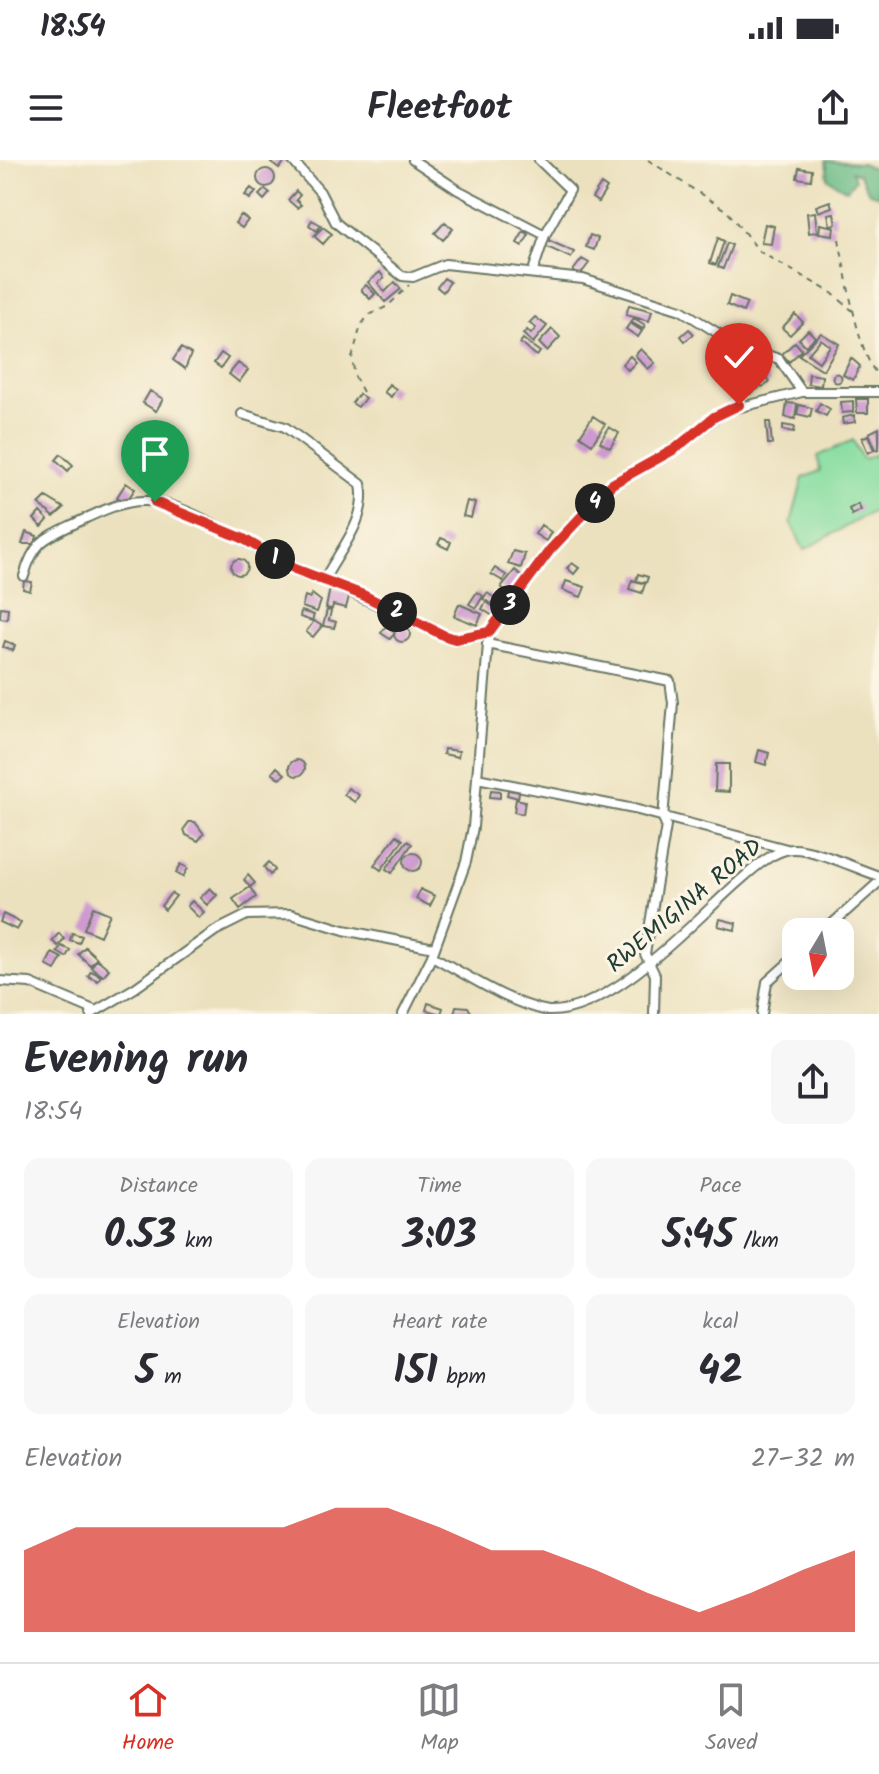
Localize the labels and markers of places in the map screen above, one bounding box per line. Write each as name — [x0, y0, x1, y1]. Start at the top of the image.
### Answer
pin — [705, 323, 773, 405]
pin — [121, 420, 189, 502]
pin: 4 — [575, 483, 615, 523]
pin: 1 — [255, 539, 295, 579]
pin: 3 — [490, 585, 530, 625]
pin: 2 — [377, 592, 417, 632]

